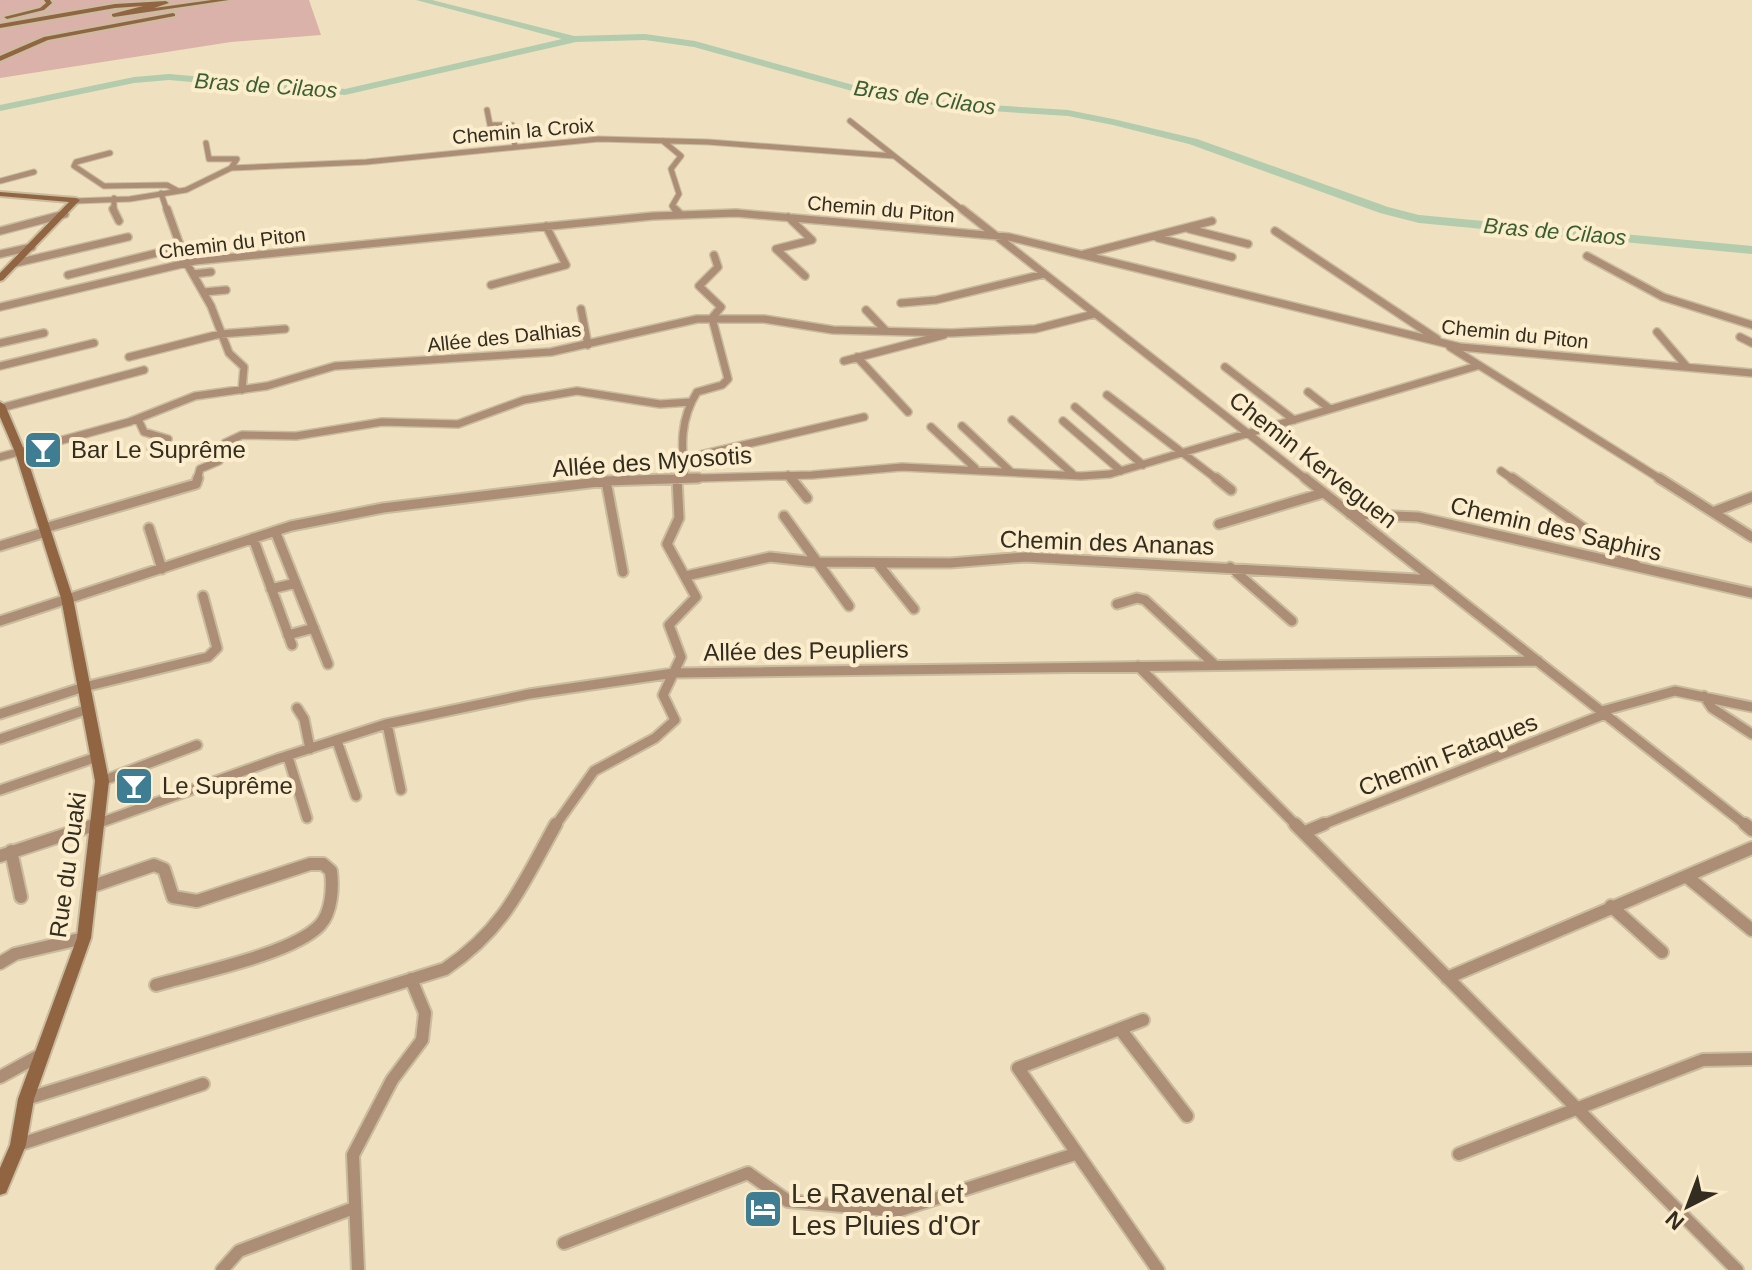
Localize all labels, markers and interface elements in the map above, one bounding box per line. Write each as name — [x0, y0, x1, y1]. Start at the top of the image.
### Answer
water label: Bras de Cilaos — [194, 68, 338, 103]
water label: Bras de Cilaos — [852, 75, 998, 120]
street label: Chemin la Croix — [451, 114, 595, 148]
street label: Chemin du Piton — [806, 192, 956, 226]
water label: Bras de Cilaos — [1483, 213, 1627, 250]
street label: Chemin du Piton — [157, 223, 307, 263]
street label: Chemin du Piton — [1440, 315, 1590, 353]
street label: Allée des Dalhias — [426, 318, 582, 356]
street label: Chemin Kerveguen — [1224, 386, 1403, 533]
bar icon: Bar Le Suprême — [22, 429, 64, 471]
place label: Bar Le Suprême — [71, 436, 246, 463]
street label: Allée des Myosotis — [551, 441, 753, 482]
street label: Chemin des Saphirs — [1448, 491, 1664, 566]
street label: Chemin des Ananas — [999, 525, 1215, 560]
street label: Allée des Peupliers — [703, 635, 909, 666]
street label: Chemin Fataques — [1355, 708, 1541, 801]
bar icon: Le Suprême — [113, 765, 155, 807]
place label: Le Suprême — [162, 772, 293, 799]
street label: Rue du Ouaki — [44, 790, 91, 939]
north arrow — [1648, 1166, 1728, 1246]
place label: Le Ravenal et Les Pluies d'Or — [791, 1178, 980, 1241]
hotel icon: Le Ravenal et Les Pluies d'Or — [742, 1188, 784, 1230]
text: N — [1661, 1206, 1689, 1235]

